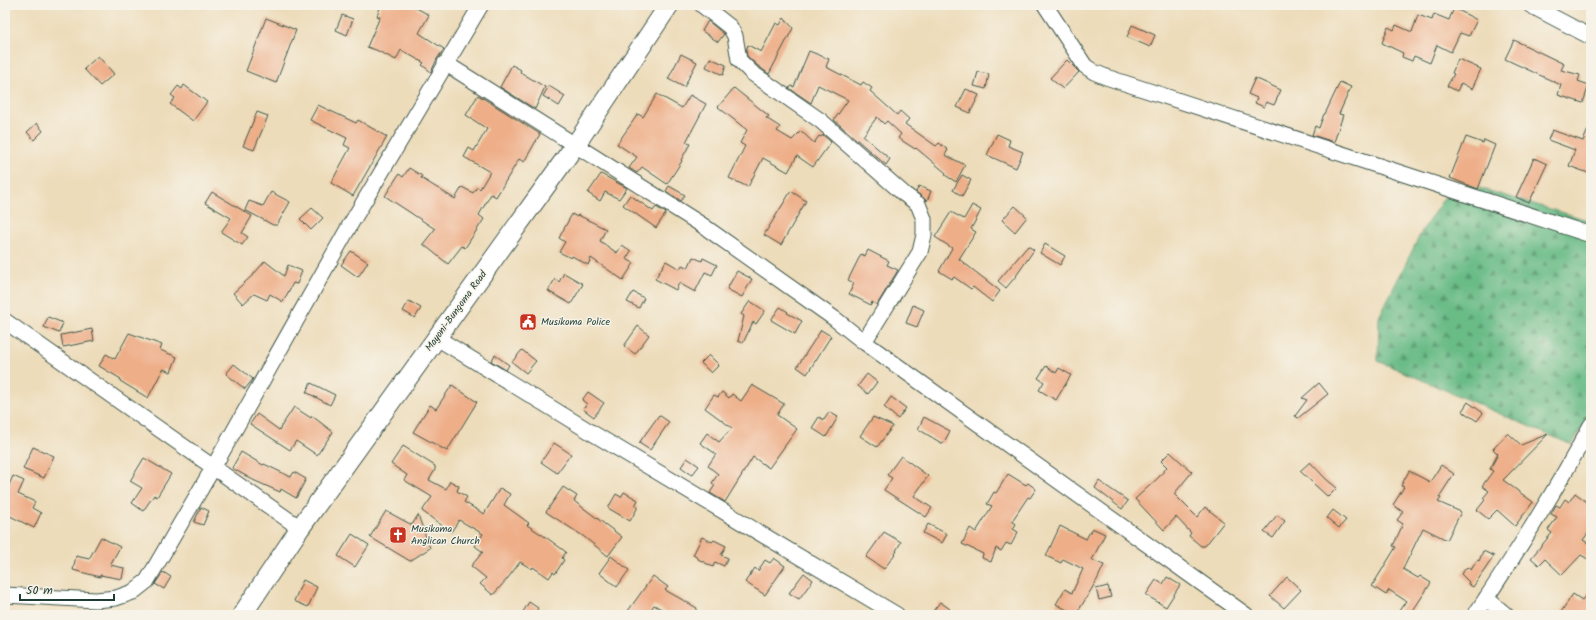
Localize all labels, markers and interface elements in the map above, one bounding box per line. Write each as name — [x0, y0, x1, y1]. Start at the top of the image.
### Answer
street label: Mayoni-Bungoma Road — [421, 266, 491, 355]
public building icon: Musikoma Police — [518, 312, 538, 332]
place label: Musikoma Police — [541, 314, 610, 330]
place label: Musikoma Anglican Church — [411, 521, 480, 549]
church icon: Musikoma Anglican Church — [388, 525, 408, 545]
scale bar — [20, 576, 114, 602]
text: 50 m — [26, 581, 53, 600]

